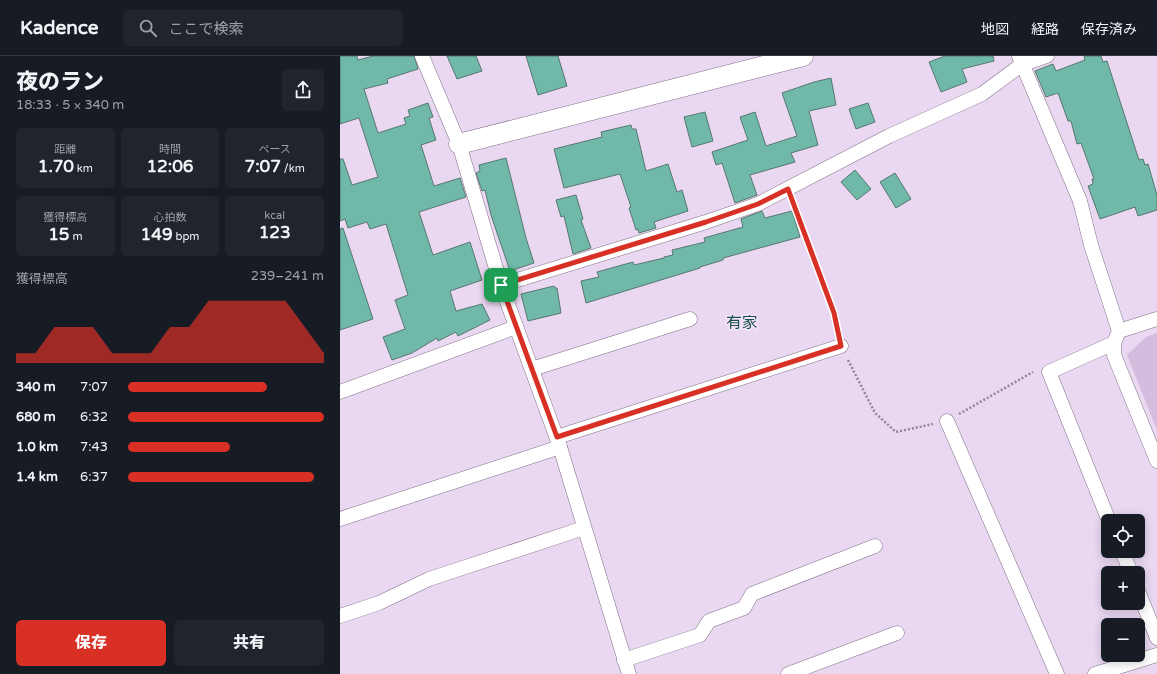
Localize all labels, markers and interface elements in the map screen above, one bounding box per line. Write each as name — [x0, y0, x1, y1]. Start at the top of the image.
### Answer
search box — [123, 10, 403, 46]
text: Kadence — [20, 17, 99, 39]
icon: search — [137, 17, 159, 39]
text: ここで検索 — [169, 20, 244, 38]
text: 地図 — [981, 21, 1009, 38]
text: 経路 — [1031, 21, 1059, 38]
text: 保存済み — [1081, 21, 1137, 38]
text: 夜のラン — [16, 69, 104, 95]
button: share — [282, 69, 324, 111]
text: 18:33 · 5 × 340 m — [16, 97, 124, 113]
text: 距離 — [54, 143, 76, 156]
text: 時間 — [159, 143, 181, 156]
text: ペース — [258, 143, 291, 156]
text: 1.70 — [38, 156, 74, 177]
text: 12:06 — [146, 156, 194, 177]
text: 7:07 — [245, 156, 281, 177]
text: km — [74, 162, 93, 175]
text: /km — [281, 162, 305, 175]
text: kcal — [264, 209, 285, 222]
text: 獲得標高 — [43, 211, 87, 224]
text: 心拍数 — [153, 211, 186, 224]
text: 123 — [259, 222, 291, 243]
text: 15 — [48, 224, 70, 245]
text: 149 — [141, 224, 173, 245]
text: m — [70, 230, 82, 243]
text: bpm — [173, 230, 199, 243]
text: 239–241 m — [251, 268, 324, 284]
pin — [484, 268, 518, 302]
text: 獲得標高 — [16, 271, 68, 287]
icon: arrive — [490, 274, 512, 296]
district label: 有家 — [726, 313, 758, 333]
text: 340 m — [16, 379, 56, 395]
text: 7:07 — [80, 379, 108, 395]
text: 680 m — [16, 409, 56, 425]
text: 6:32 — [80, 409, 108, 425]
text: 1.0 km — [16, 439, 58, 455]
text: 7:43 — [80, 439, 108, 455]
text: 1.4 km — [16, 469, 58, 485]
text: 6:37 — [80, 469, 108, 485]
map controls — [1101, 514, 1145, 662]
button: locate — [1101, 514, 1145, 558]
button: + — [1101, 566, 1145, 610]
button: − — [1101, 618, 1145, 662]
button: 保存 — [16, 620, 166, 666]
button: 共有 — [174, 620, 324, 666]

